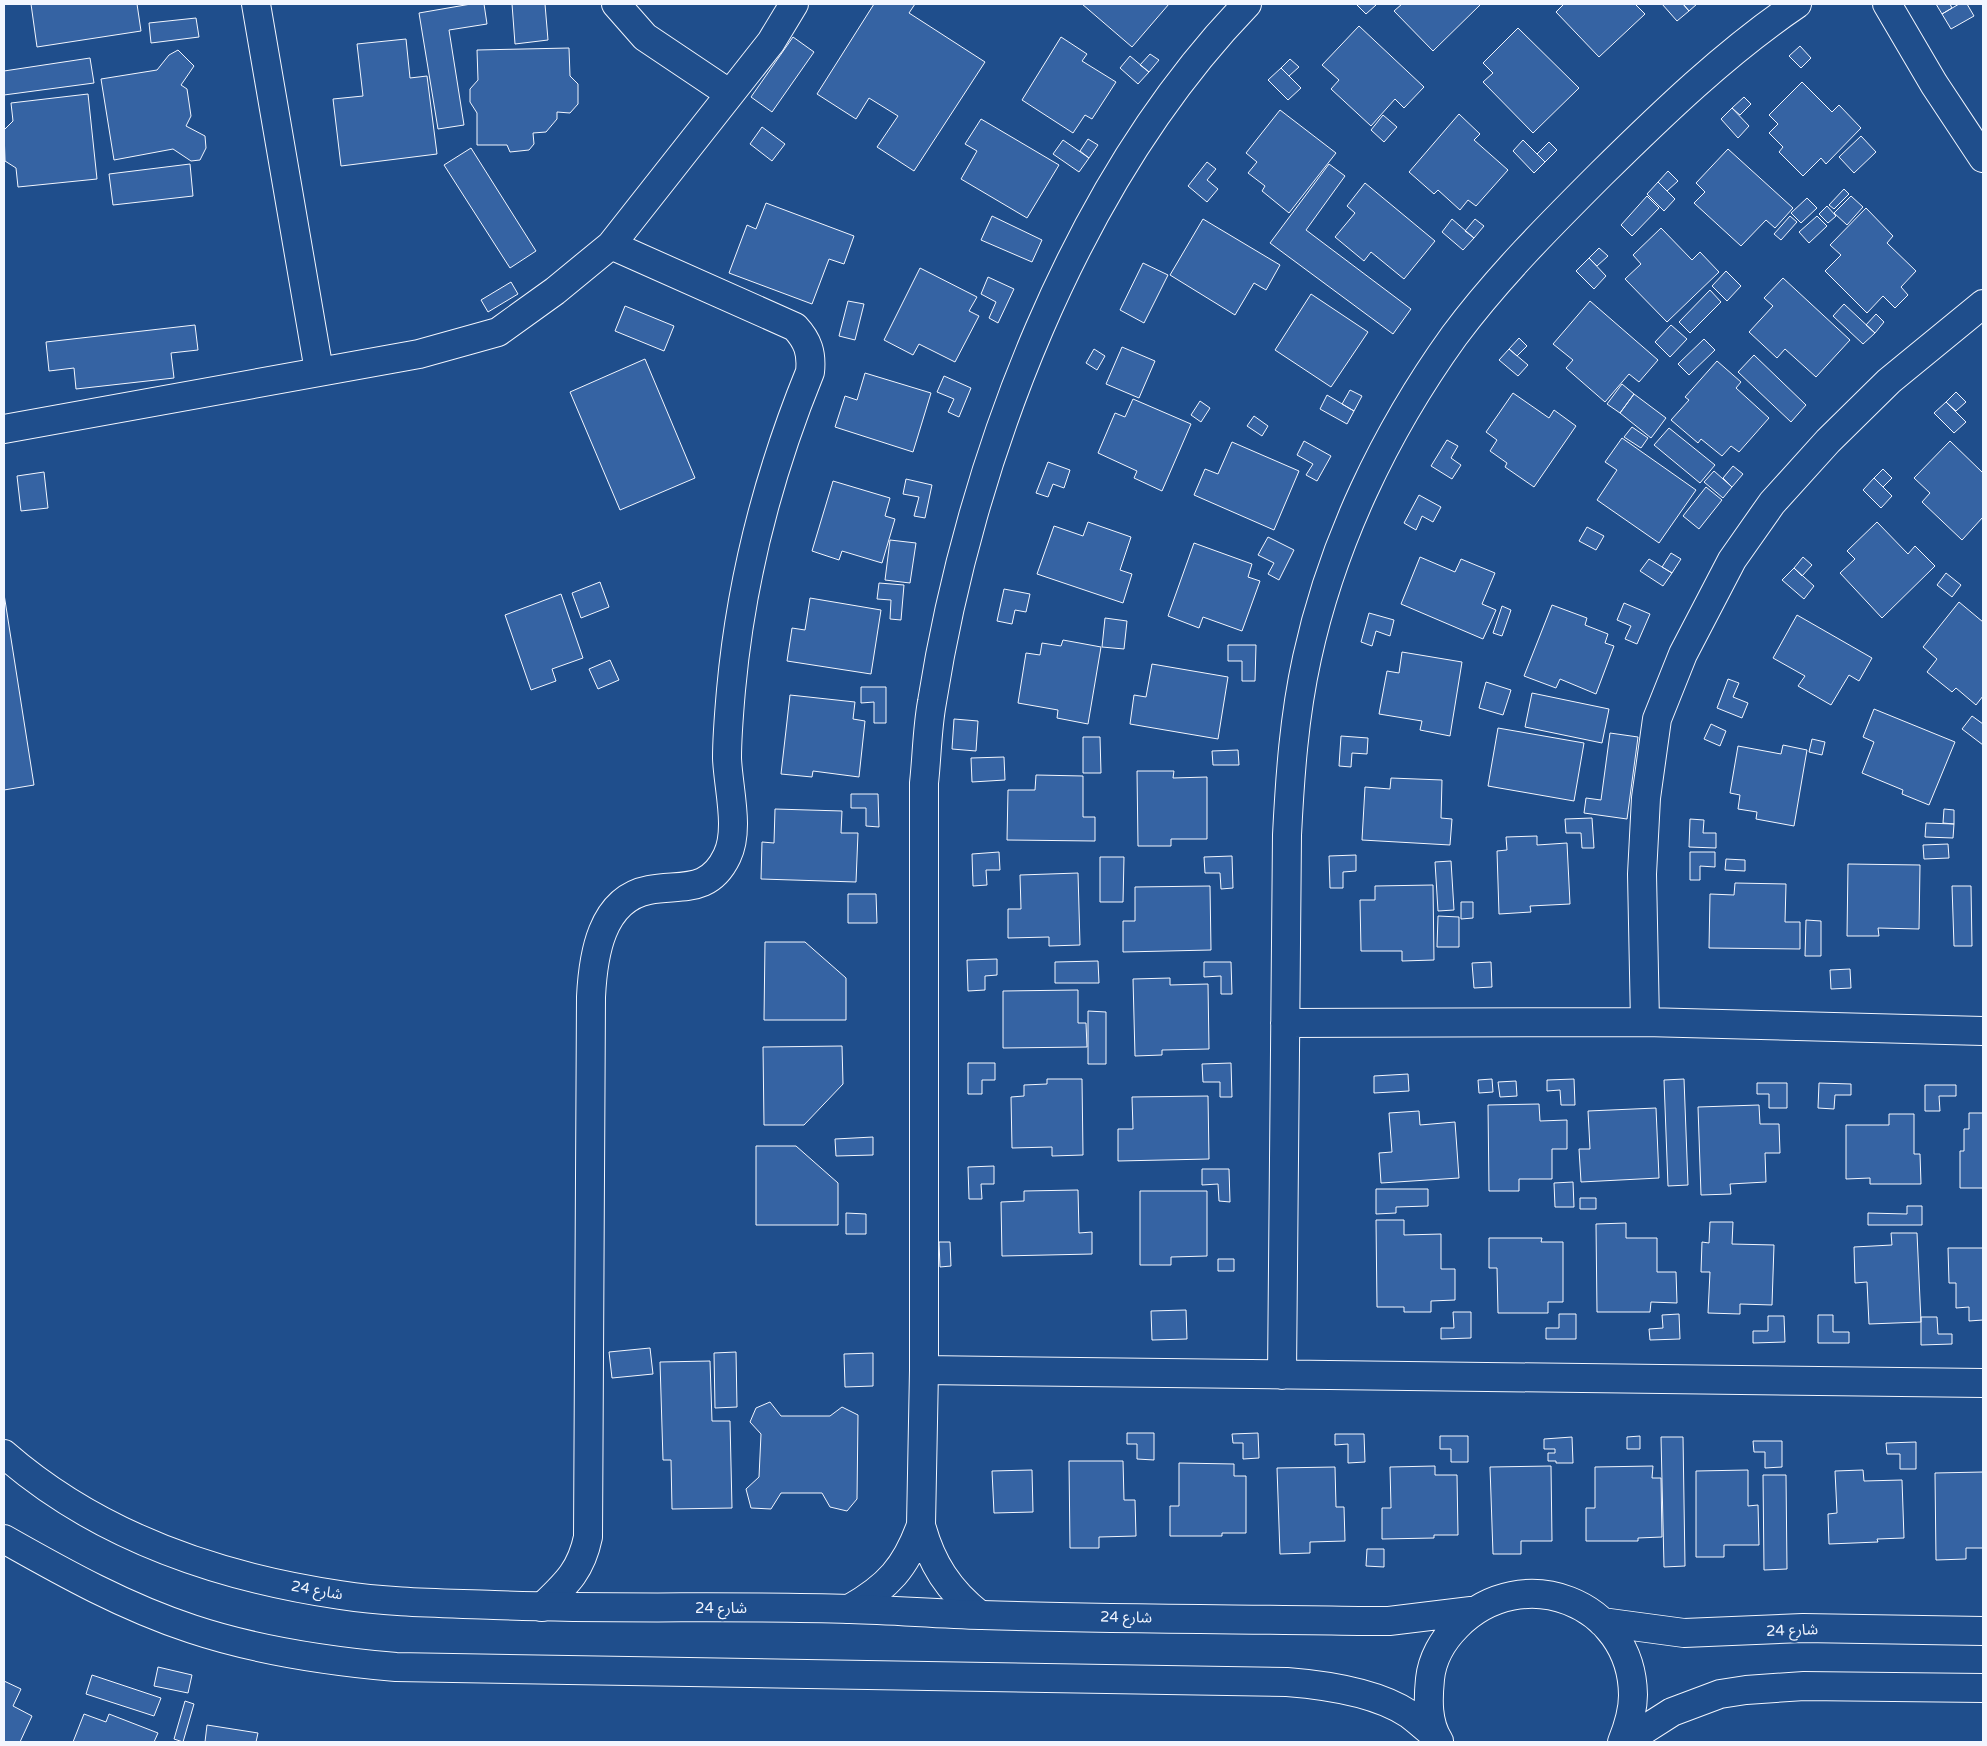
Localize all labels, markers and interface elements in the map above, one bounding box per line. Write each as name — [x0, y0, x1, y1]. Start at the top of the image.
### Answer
street label: شارع 24 — [289, 1577, 344, 1606]
street label: شارع 24 — [695, 1599, 747, 1620]
street label: شارع 24 — [1100, 1608, 1152, 1629]
street label: شارع 24 — [1766, 1620, 1819, 1643]

